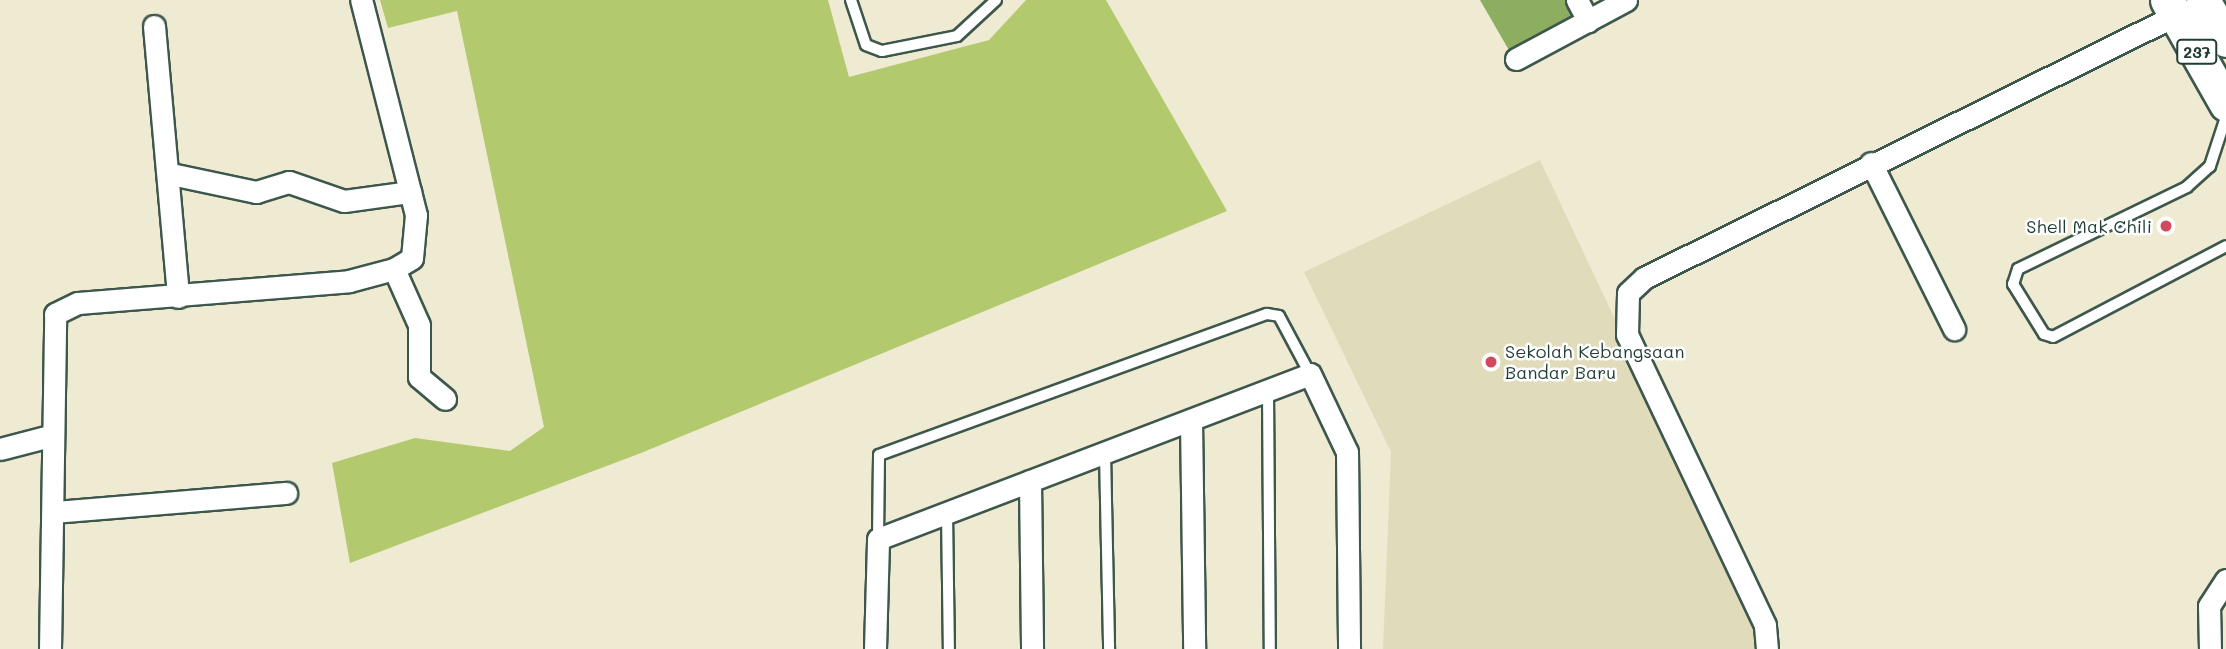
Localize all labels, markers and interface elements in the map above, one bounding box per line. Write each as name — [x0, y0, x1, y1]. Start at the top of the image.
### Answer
road number: 237 — [2176, 40, 2218, 64]
place label: Shell Mak Chili — [2026, 215, 2152, 237]
marker: Shell Mak Chili — [2158, 218, 2174, 234]
place label: Sekolah Kebangsaan Bandar Baru — [1505, 341, 1684, 384]
marker: Sekolah Kebangsaan Bandar Baru — [1483, 354, 1499, 370]

